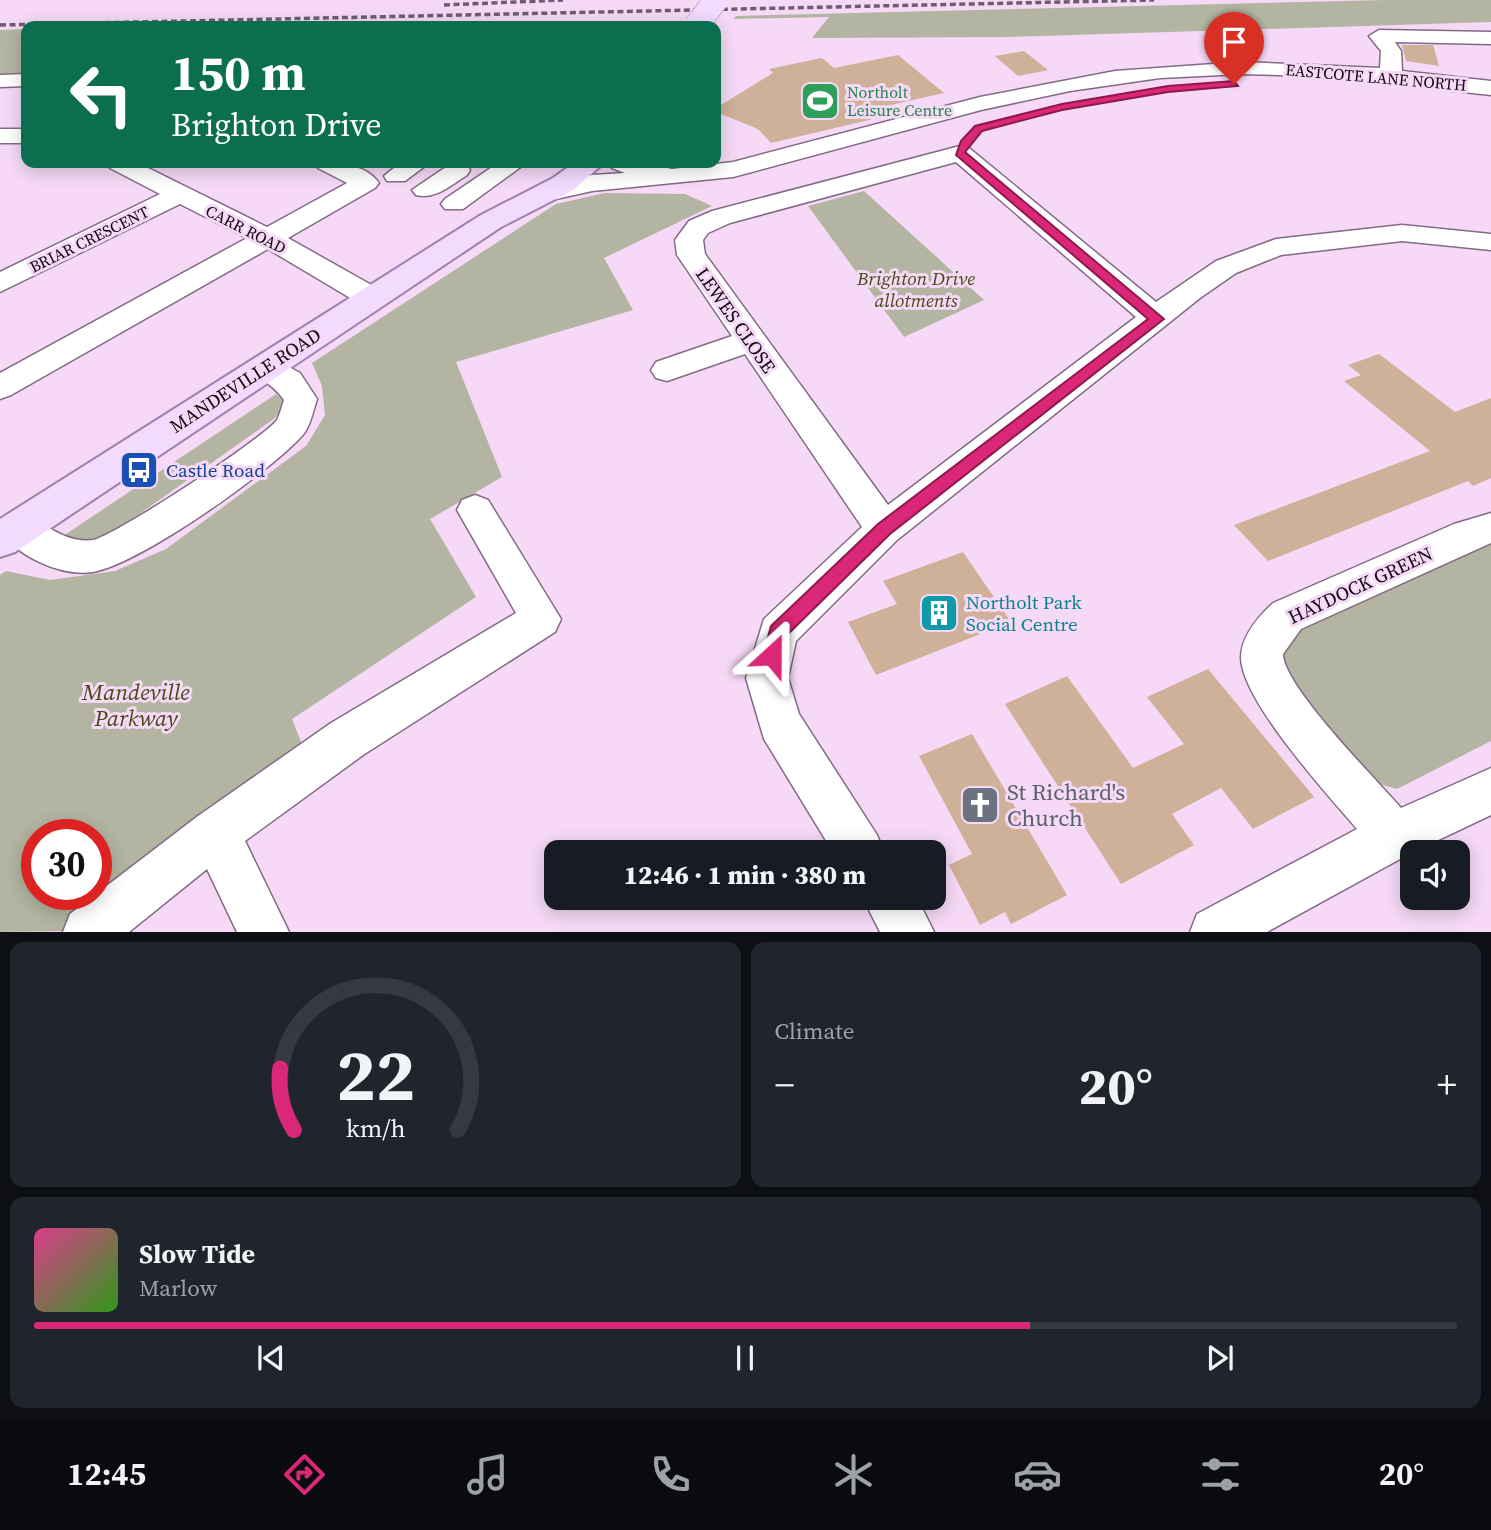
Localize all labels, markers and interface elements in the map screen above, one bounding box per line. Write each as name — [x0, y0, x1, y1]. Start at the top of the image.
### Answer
pin — [1204, 12.0, 1264, 84]
icon: arrive — [1215, 23, 1253, 61]
text: 150 m — [171, 39, 306, 106]
icon: left — [56, 49, 147, 140]
street label: EASTCOTE LANE NORTH — [1285, 58, 1467, 96]
sports icon: Northolt Leisure Centre — [799, 80, 841, 122]
place label: Northolt Leisure Centre — [847, 81, 952, 121]
text: Brighton Drive — [171, 103, 382, 147]
street label: CARR ROAD — [202, 199, 290, 259]
street label: BRIAR CRESCENT — [26, 200, 153, 277]
street label: LEWES CLOSE — [690, 262, 782, 378]
park label: Brighton Drive allotments — [856, 265, 975, 313]
street label: MANDEVILLE ROAD — [164, 321, 326, 439]
bus stop icon: Castle Road — [118, 449, 160, 491]
place label: Castle Road — [166, 457, 265, 483]
street label: HAYDOCK GREEN — [1284, 540, 1436, 630]
place label: Northolt Park Social Centre — [966, 589, 1082, 637]
building icon: Northolt Park Social Centre — [918, 592, 960, 634]
position arrow — [735, 618, 809, 692]
park label: Mandeville Parkway — [81, 676, 190, 734]
place label: St Richard's Church — [1007, 776, 1125, 834]
church icon: St Richard's Church — [959, 784, 1001, 826]
speed limit sign: 30 — [21, 819, 112, 910]
map controls — [1400, 840, 1470, 910]
button: sound — [1400, 840, 1470, 910]
text: 12:46 · 1 min · 380 m — [624, 857, 866, 893]
text: Climate — [775, 1015, 854, 1047]
text: 22 — [336, 1026, 415, 1125]
text: 20° — [1079, 1050, 1153, 1121]
text: − — [775, 1059, 795, 1111]
text: + — [1437, 1059, 1457, 1111]
text: km/h — [345, 1111, 405, 1145]
text: Slow Tide — [139, 1236, 255, 1272]
text: Marlow — [139, 1272, 217, 1304]
icon: previous — [252, 1339, 290, 1377]
icon: pause — [726, 1339, 764, 1377]
icon: next — [1201, 1339, 1239, 1377]
icon: directions — [280, 1450, 329, 1499]
icon: music — [463, 1450, 512, 1499]
icon: phone — [646, 1450, 695, 1499]
icon: climate — [829, 1450, 878, 1499]
icon: car — [1013, 1450, 1062, 1499]
icon: filters — [1196, 1450, 1245, 1499]
text: 12:45 — [67, 1452, 146, 1496]
text: 20° — [1379, 1452, 1424, 1496]

